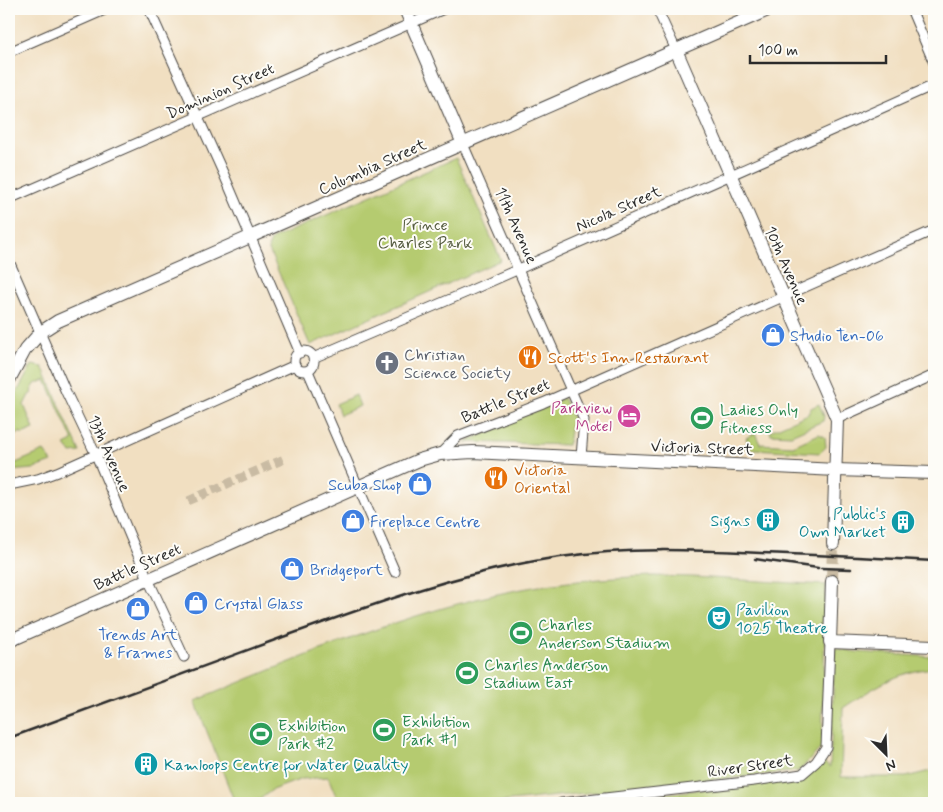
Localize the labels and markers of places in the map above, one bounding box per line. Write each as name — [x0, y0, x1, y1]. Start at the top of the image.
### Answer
shop icon: Studio Ten-06 — [760, 322, 786, 348]
place label: Studio Ten-06 — [790, 326, 884, 347]
restaurant icon: Scott's Inn Restaurant — [517, 344, 543, 370]
place label: Christian Science Society — [404, 345, 511, 384]
place label: Scott's Inn Restaurant — [548, 348, 710, 369]
church icon: Christian Science Society — [374, 350, 400, 376]
place label: Parkview Motel — [551, 398, 612, 437]
place label: Ladies Only Fitness — [720, 400, 798, 439]
hotel icon: Parkview Motel — [616, 403, 642, 429]
sports icon: Ladies Only Fitness — [689, 405, 715, 431]
place label: Victoria Oriental — [514, 460, 571, 499]
restaurant icon: Victoria Oriental — [483, 465, 509, 491]
shop icon: Scuba Shop — [407, 471, 433, 497]
place label: Scuba Shop — [328, 475, 402, 496]
place label: Public's Own Market — [799, 504, 886, 543]
building icon: Signs — [755, 507, 781, 533]
shop icon: Fireplace Centre — [340, 508, 366, 534]
building icon: Public's Own Market — [890, 509, 916, 535]
place label: Signs — [710, 511, 750, 533]
place label: Fireplace Centre — [370, 512, 481, 533]
shop icon: Bridgeport — [279, 556, 305, 582]
place label: Bridgeport — [310, 560, 384, 581]
shop icon: Crystal Glass — [183, 590, 209, 616]
place label: Crystal Glass — [214, 594, 303, 615]
shop icon: Trends Art & Frames — [125, 596, 151, 622]
place label: Pavilion 1025 Theatre — [736, 600, 828, 639]
theatre icon: Pavilion 1025 Theatre — [706, 605, 732, 631]
place label: Charles Anderson Stadium — [538, 615, 670, 654]
sports icon: Charles Anderson Stadium — [508, 620, 534, 646]
place label: Trends Art & Frames — [98, 625, 178, 664]
place label: Charles Anderson Stadium East — [484, 655, 608, 694]
sports icon: Charles Anderson Stadium East — [454, 660, 480, 686]
place label: Exhibition Park #1 — [402, 712, 470, 751]
place label: Exhibition Park #2 — [278, 716, 346, 755]
sports icon: Exhibition Park #1 — [371, 717, 397, 743]
sports icon: Exhibition Park #2 — [248, 721, 274, 747]
building icon: Kamloops Centre for Water Quality — [133, 751, 159, 777]
place label: Kamloops Centre for Water Quality — [164, 755, 408, 778]

